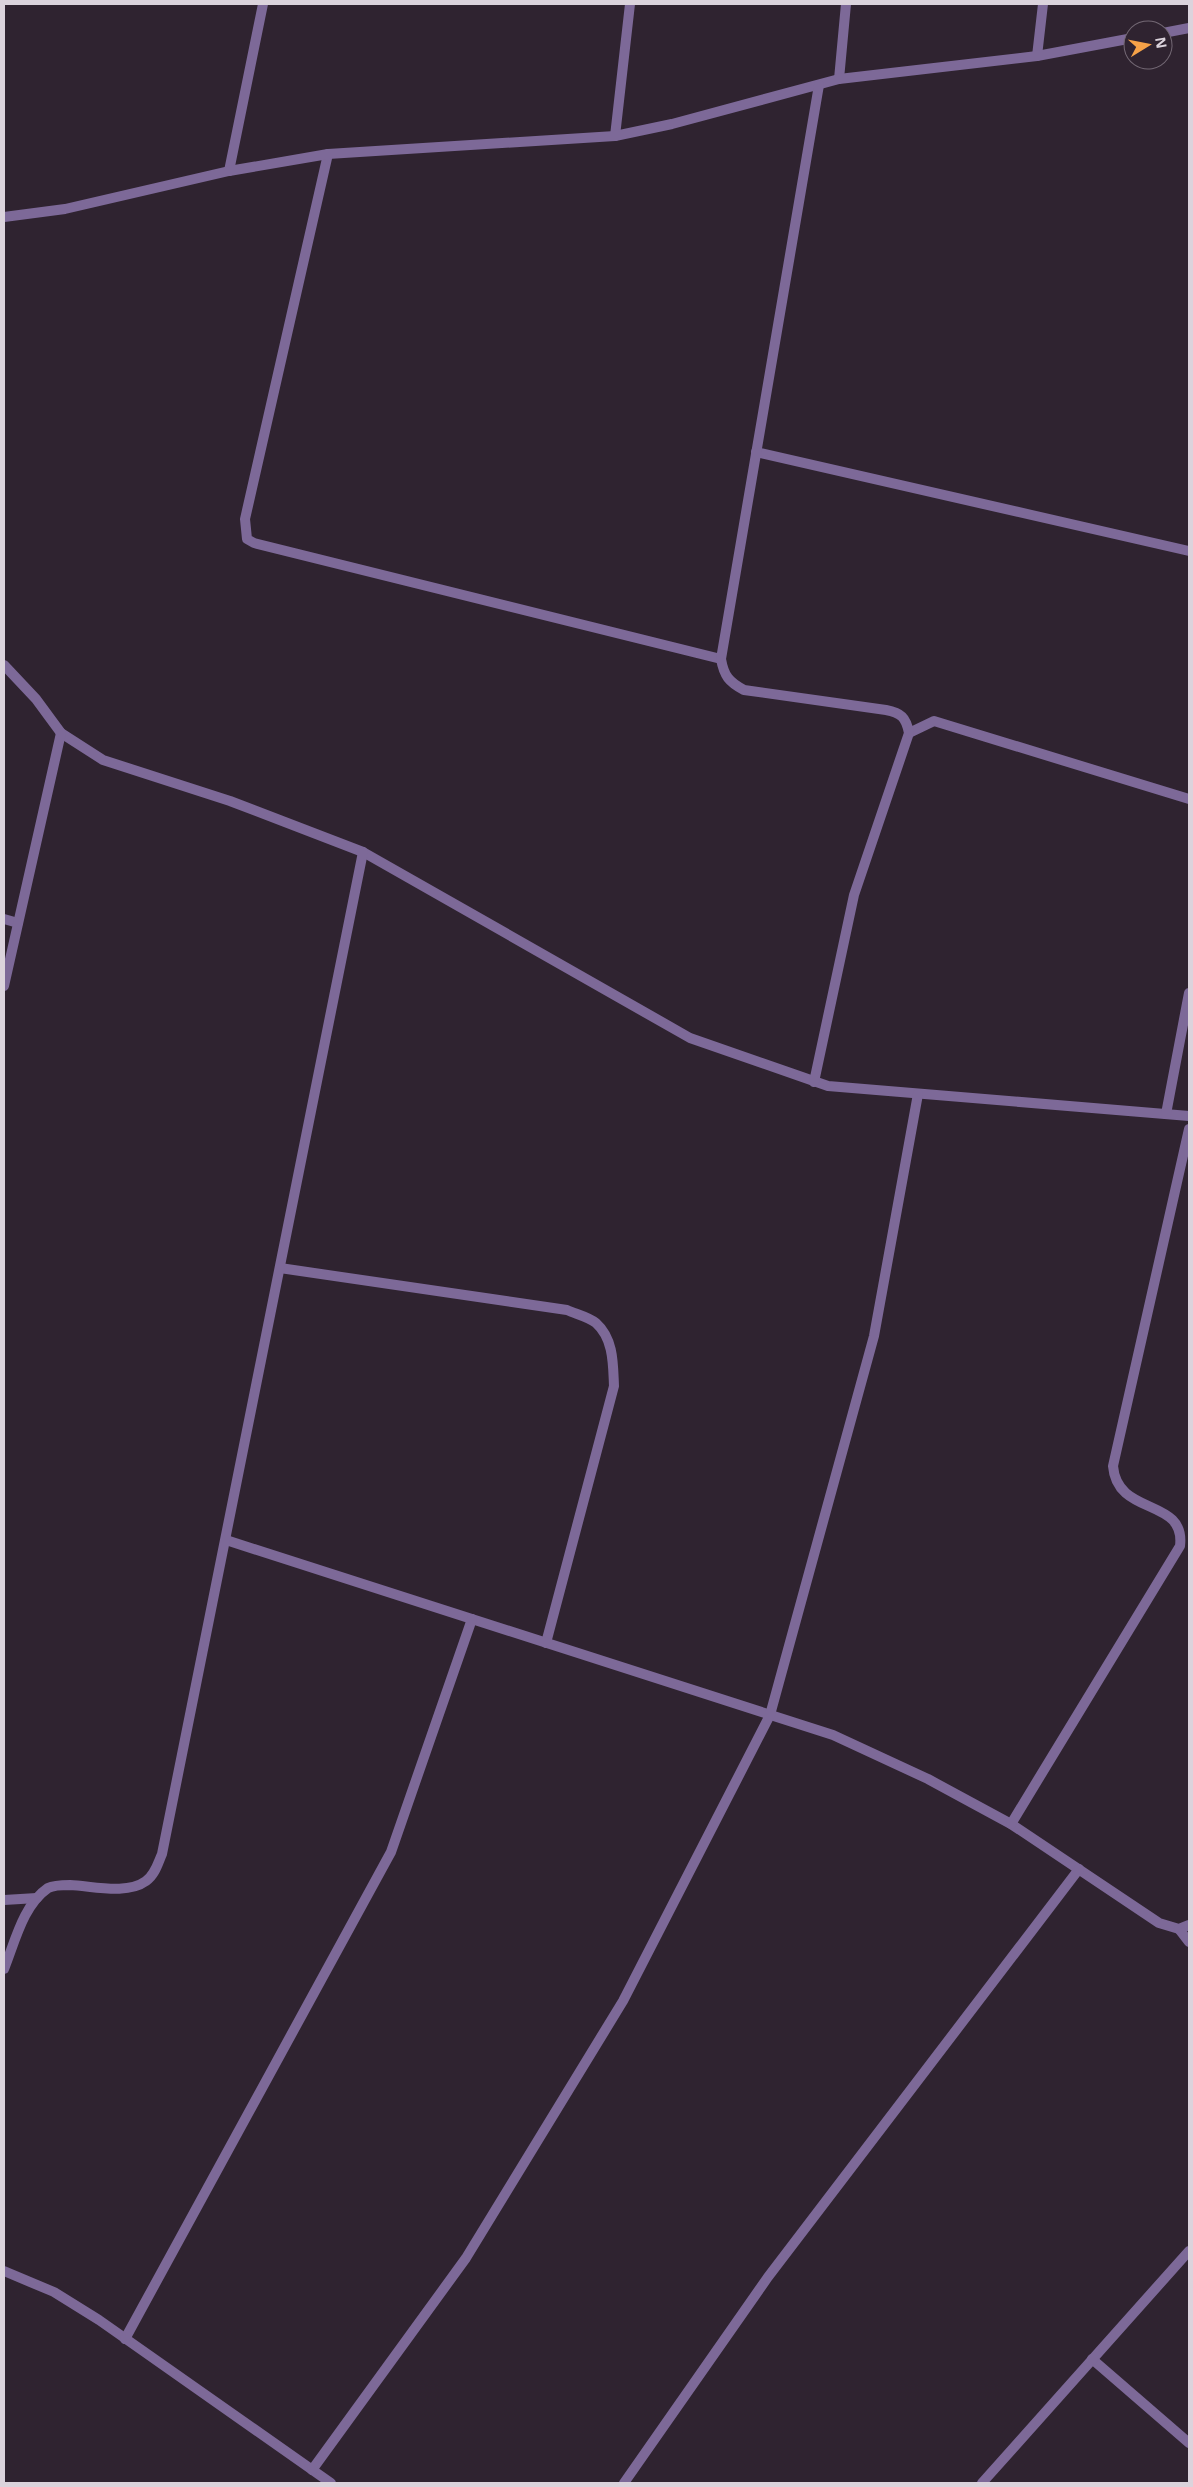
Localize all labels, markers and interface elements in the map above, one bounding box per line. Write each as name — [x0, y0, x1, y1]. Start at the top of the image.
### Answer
north arrow — [1123, 20, 1173, 70]
text: N — [1151, 35, 1172, 50]

